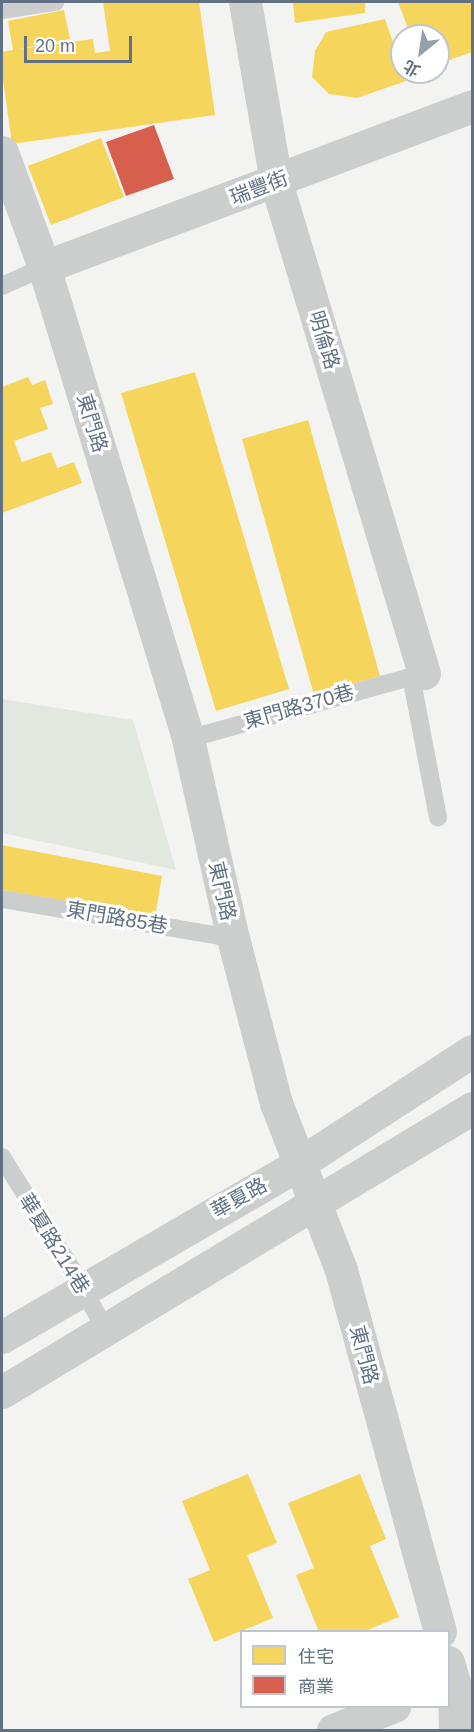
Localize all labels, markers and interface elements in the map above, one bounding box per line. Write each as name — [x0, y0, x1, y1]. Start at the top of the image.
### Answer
scale bar — [27, 24, 135, 62]
north arrow — [390, 24, 450, 84]
text: 20 m — [35, 36, 75, 56]
text: 北 — [401, 57, 423, 80]
street label: 瑞豐街 — [227, 166, 291, 210]
street label: 明倫路 — [304, 308, 344, 372]
street label: 東門路 — [72, 391, 112, 455]
street label: 東門路370巷 — [241, 680, 357, 734]
street label: 東門路 — [204, 859, 240, 923]
street label: 東門路85巷 — [65, 897, 169, 939]
street label: 華夏路 — [207, 1173, 271, 1223]
street label: 華夏路214巷 — [14, 1190, 94, 1298]
street label: 東門路 — [345, 1323, 383, 1387]
legend — [240, 1630, 450, 1708]
text: 住宅 — [298, 1647, 334, 1667]
text: 商業 — [298, 1677, 334, 1697]

